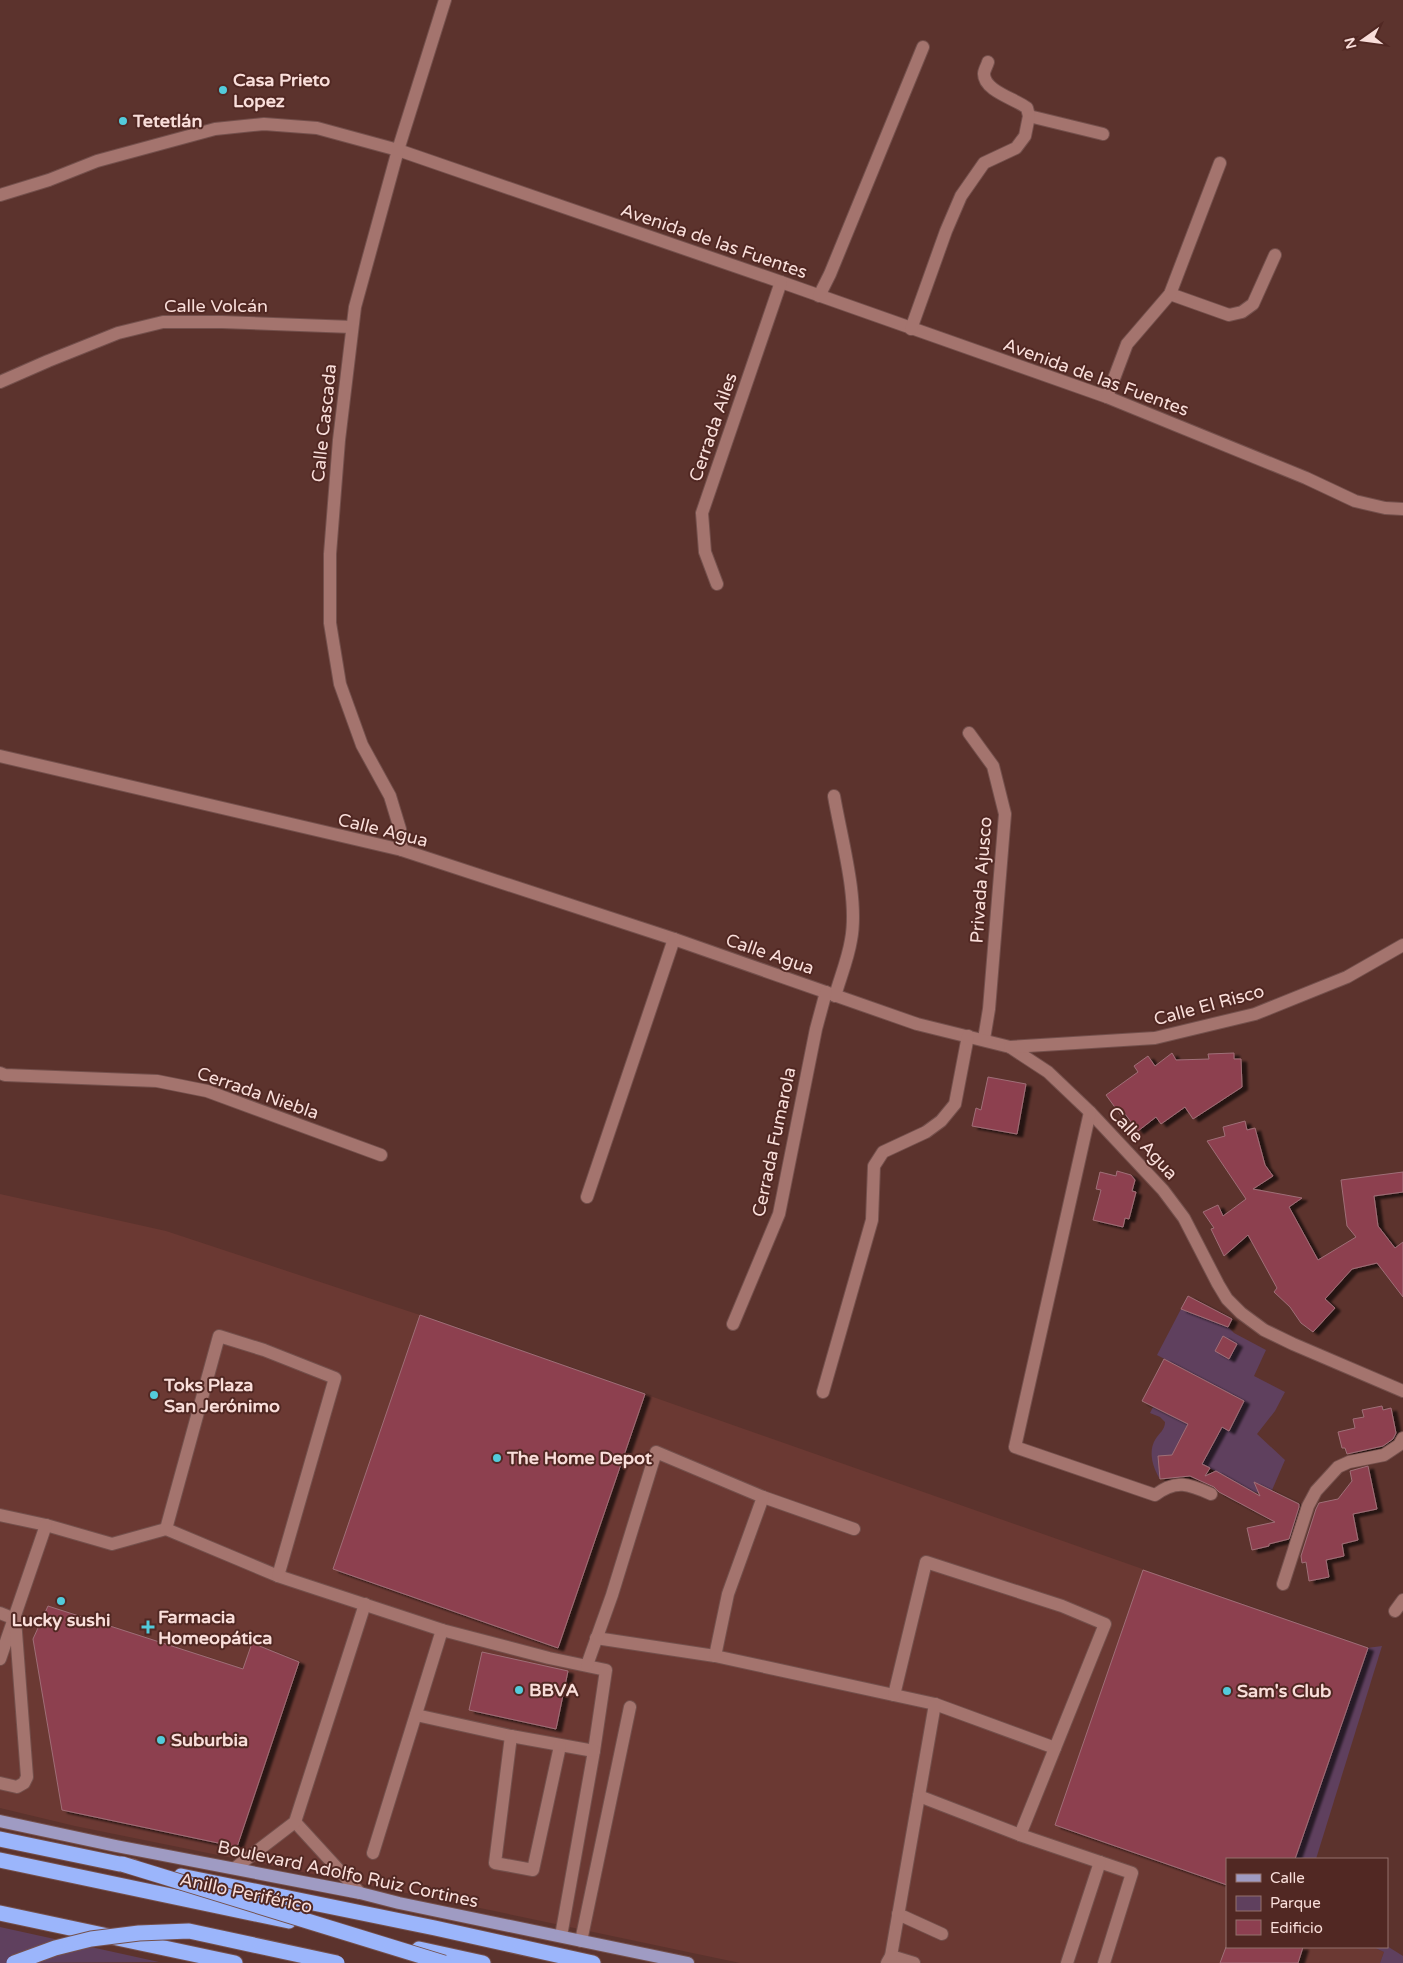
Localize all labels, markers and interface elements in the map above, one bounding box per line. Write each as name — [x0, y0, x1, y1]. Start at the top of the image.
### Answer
north arrow — [1338, 15, 1388, 65]
text: N — [1341, 36, 1360, 51]
place label: Casa Prieto Lopez — [233, 69, 330, 112]
marker: Casa Prieto Lopez — [217, 84, 229, 96]
place label: Tetetlán — [132, 110, 202, 132]
marker: Tetetlán — [117, 115, 129, 127]
street label: Avenida de las Fuentes — [618, 199, 810, 283]
street label: Calle Volcán — [164, 295, 268, 317]
street label: Avenida de las Fuentes — [1000, 333, 1192, 421]
street label: Calle Cascada — [307, 363, 341, 483]
street label: Cerrada Ailes — [684, 370, 742, 484]
street label: Calle Agua — [336, 808, 430, 852]
street label: Privada Ajusco — [966, 816, 996, 944]
street label: Calle Agua — [723, 929, 817, 979]
street label: Calle El Risco — [1151, 980, 1267, 1030]
street label: Cerrada Niebla — [194, 1062, 322, 1124]
street label: Cerrada Fumarola — [747, 1065, 801, 1219]
street label: Calle Agua — [1104, 1102, 1182, 1184]
place label: Toks Plaza San Jerónimo — [163, 1374, 280, 1417]
marker: Toks Plaza San Jerónimo — [148, 1389, 160, 1401]
place label: The Home Depot — [506, 1447, 652, 1469]
marker: The Home Depot — [491, 1452, 503, 1464]
marker: Lucky sushi — [55, 1595, 67, 1607]
place label: Farmacia Homeopática — [158, 1606, 272, 1649]
place label: Lucky sushi — [12, 1609, 110, 1631]
marker: Farmacia Homeopática — [142, 1621, 154, 1633]
place label: BBVA — [529, 1679, 579, 1701]
place label: Sam's Club — [1237, 1680, 1331, 1702]
marker: BBVA — [513, 1684, 525, 1696]
marker: Sam's Club — [1221, 1685, 1233, 1697]
place label: Suburbia — [171, 1729, 248, 1751]
marker: Suburbia — [155, 1734, 167, 1746]
street label: Boulevard Adolfo Ruiz Cortines — [216, 1836, 480, 1912]
legend — [1226, 1858, 1388, 1948]
street label: Anillo Periférico — [178, 1868, 314, 1918]
text: Calle — [1270, 1869, 1305, 1887]
text: Parque — [1270, 1894, 1321, 1912]
text: Edificio — [1270, 1919, 1323, 1937]

